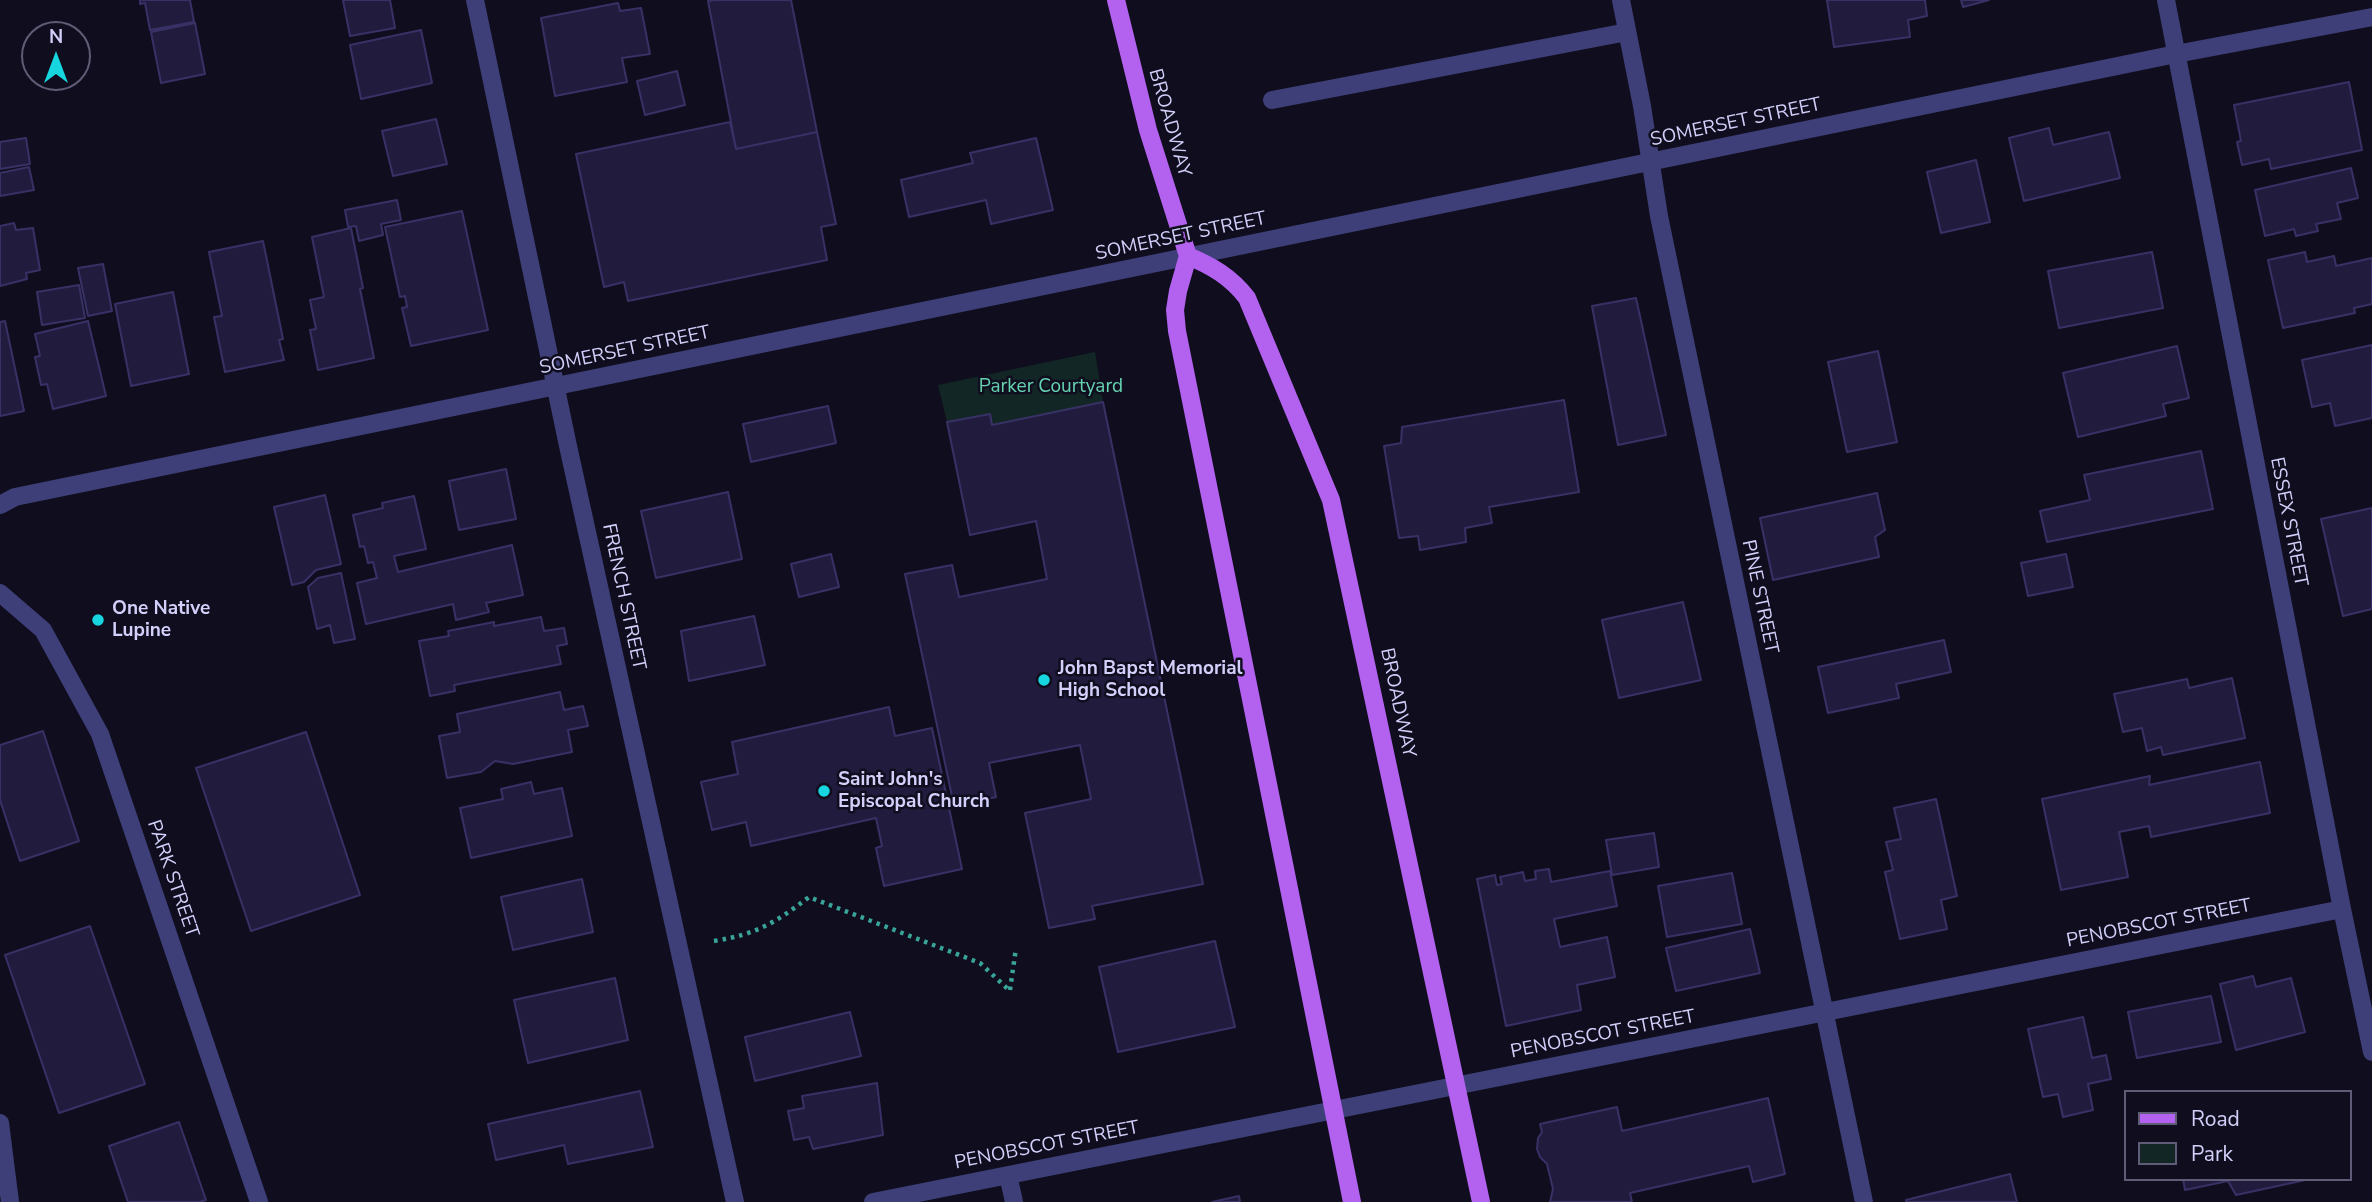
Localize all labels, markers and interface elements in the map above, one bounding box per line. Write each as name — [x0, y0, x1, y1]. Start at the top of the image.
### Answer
north arrow — [21, 21, 91, 91]
text: N — [49, 24, 63, 50]
street label: BROADWAY — [1143, 66, 1195, 180]
street label: SOMERSET STREET — [1649, 94, 1823, 152]
street label: SOMERSET STREET — [1094, 208, 1268, 266]
street label: SOMERSET STREET — [538, 322, 712, 380]
park label: Parker Courtyard — [979, 376, 1123, 398]
street label: ESSEX STREET — [2264, 455, 2312, 589]
street label: FRENCH STREET — [596, 522, 650, 672]
street label: PINE STREET — [1736, 538, 1782, 656]
place label: One Native Lupine — [112, 598, 210, 642]
marker: One Native Lupine — [90, 612, 106, 628]
street label: BROADWAY — [1374, 646, 1420, 760]
place label: John Bapst Memorial High School — [1058, 658, 1243, 702]
marker: John Bapst Memorial High School — [1036, 672, 1052, 688]
place label: Saint John's Episcopal Church — [838, 769, 990, 813]
marker: Saint John's Episcopal Church — [816, 783, 832, 799]
street label: PARK STREET — [141, 817, 203, 941]
street label: PENOBSCOT STREET — [2065, 895, 2253, 953]
street label: PENOBSCOT STREET — [1509, 1006, 1697, 1064]
legend — [2124, 1090, 2351, 1181]
text: Road — [2191, 1105, 2240, 1133]
street label: PENOBSCOT STREET — [953, 1117, 1141, 1175]
text: Park — [2191, 1140, 2233, 1168]

